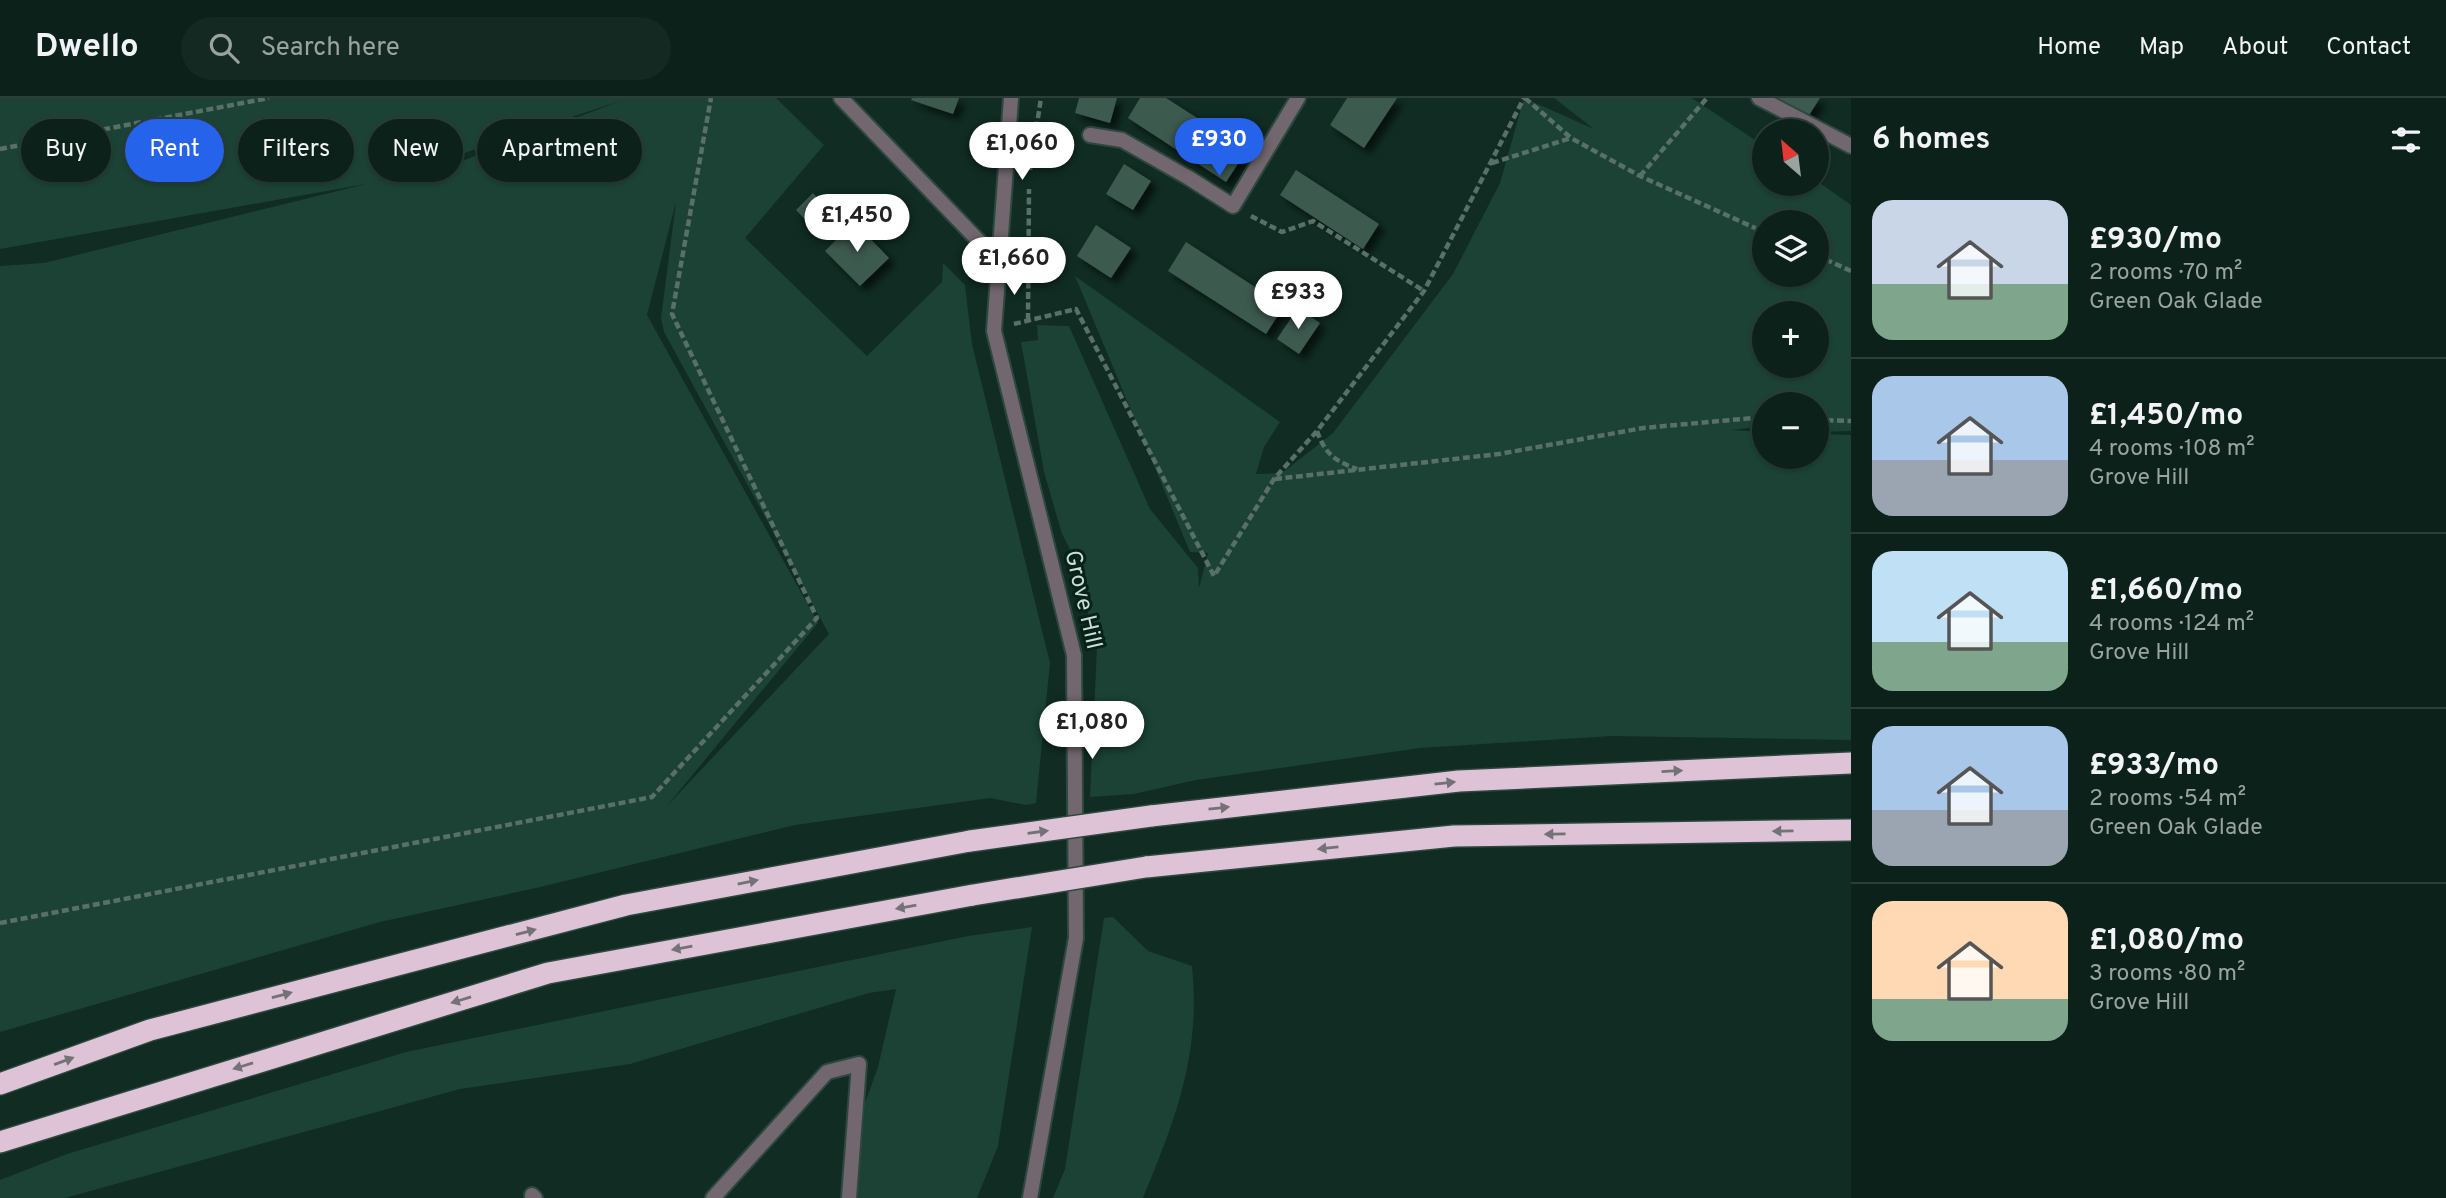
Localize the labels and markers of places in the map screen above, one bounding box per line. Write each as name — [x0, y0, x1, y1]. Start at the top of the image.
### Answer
pin: £930 — [1178, 118, 1260, 178]
pin: £1,060 — [965, 122, 1079, 182]
pin: £1,450 — [800, 194, 914, 254]
pin: £1,660 — [957, 238, 1071, 297]
pin: £933 — [1257, 272, 1339, 331]
pin: £1,080 — [1035, 702, 1149, 761]

